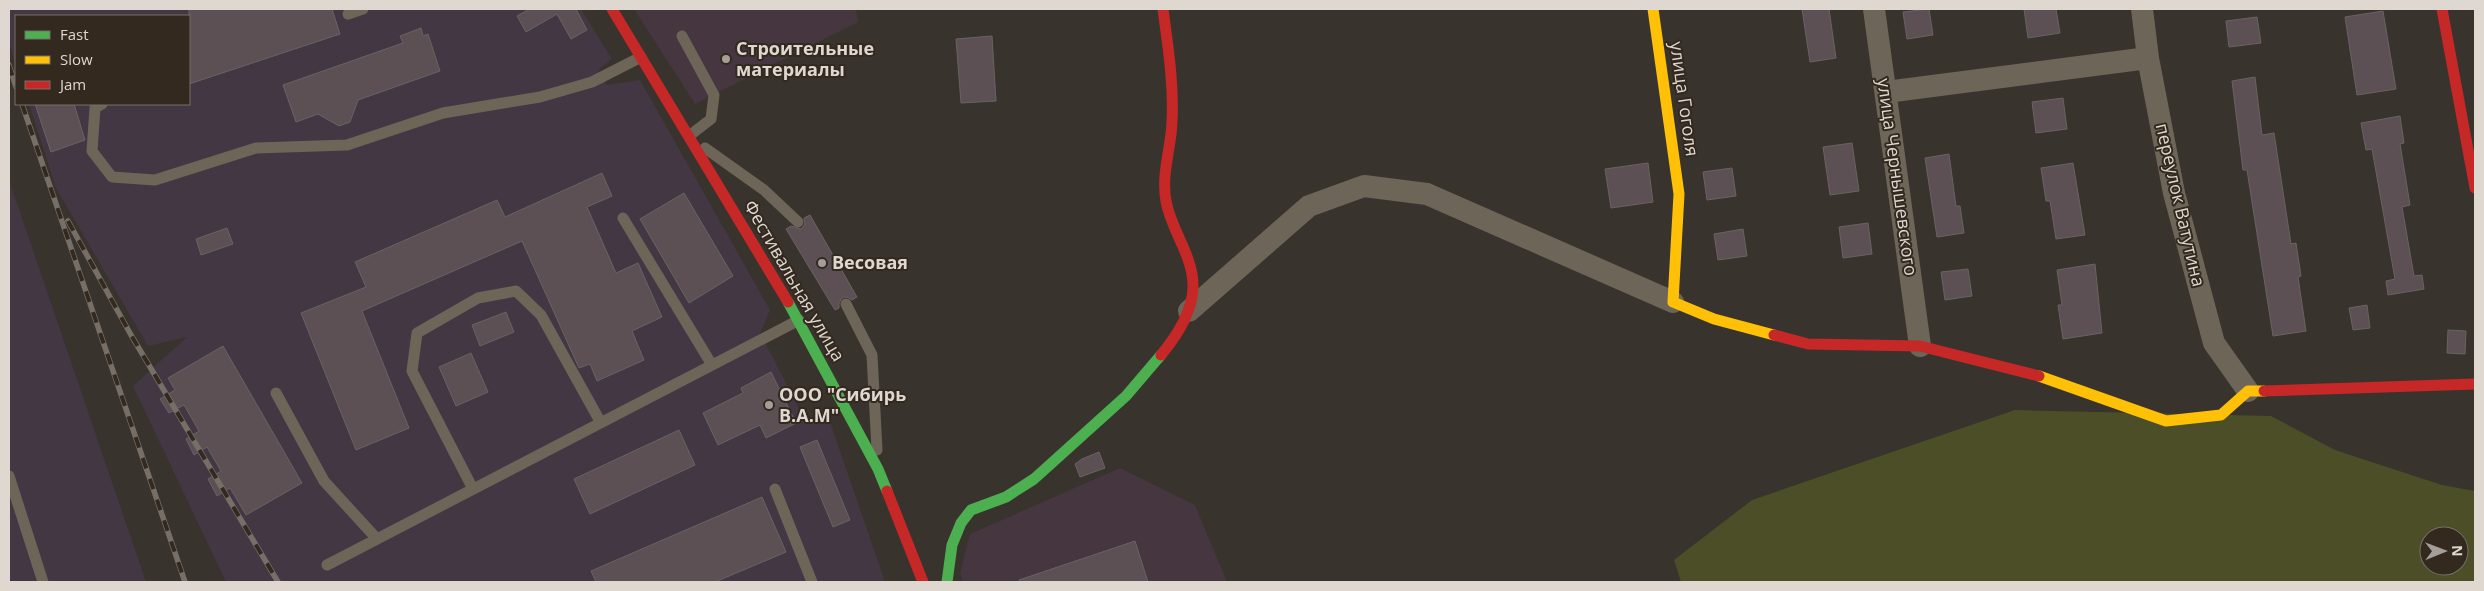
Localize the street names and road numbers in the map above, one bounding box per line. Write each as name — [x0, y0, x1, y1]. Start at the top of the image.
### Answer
street label: улица Гоголя — [1665, 40, 1705, 158]
street label: улица Чернышевского — [1872, 76, 1924, 277]
street label: переулок Ватутина — [2151, 121, 2211, 289]
street label: Фестивальная улица — [739, 196, 851, 365]

